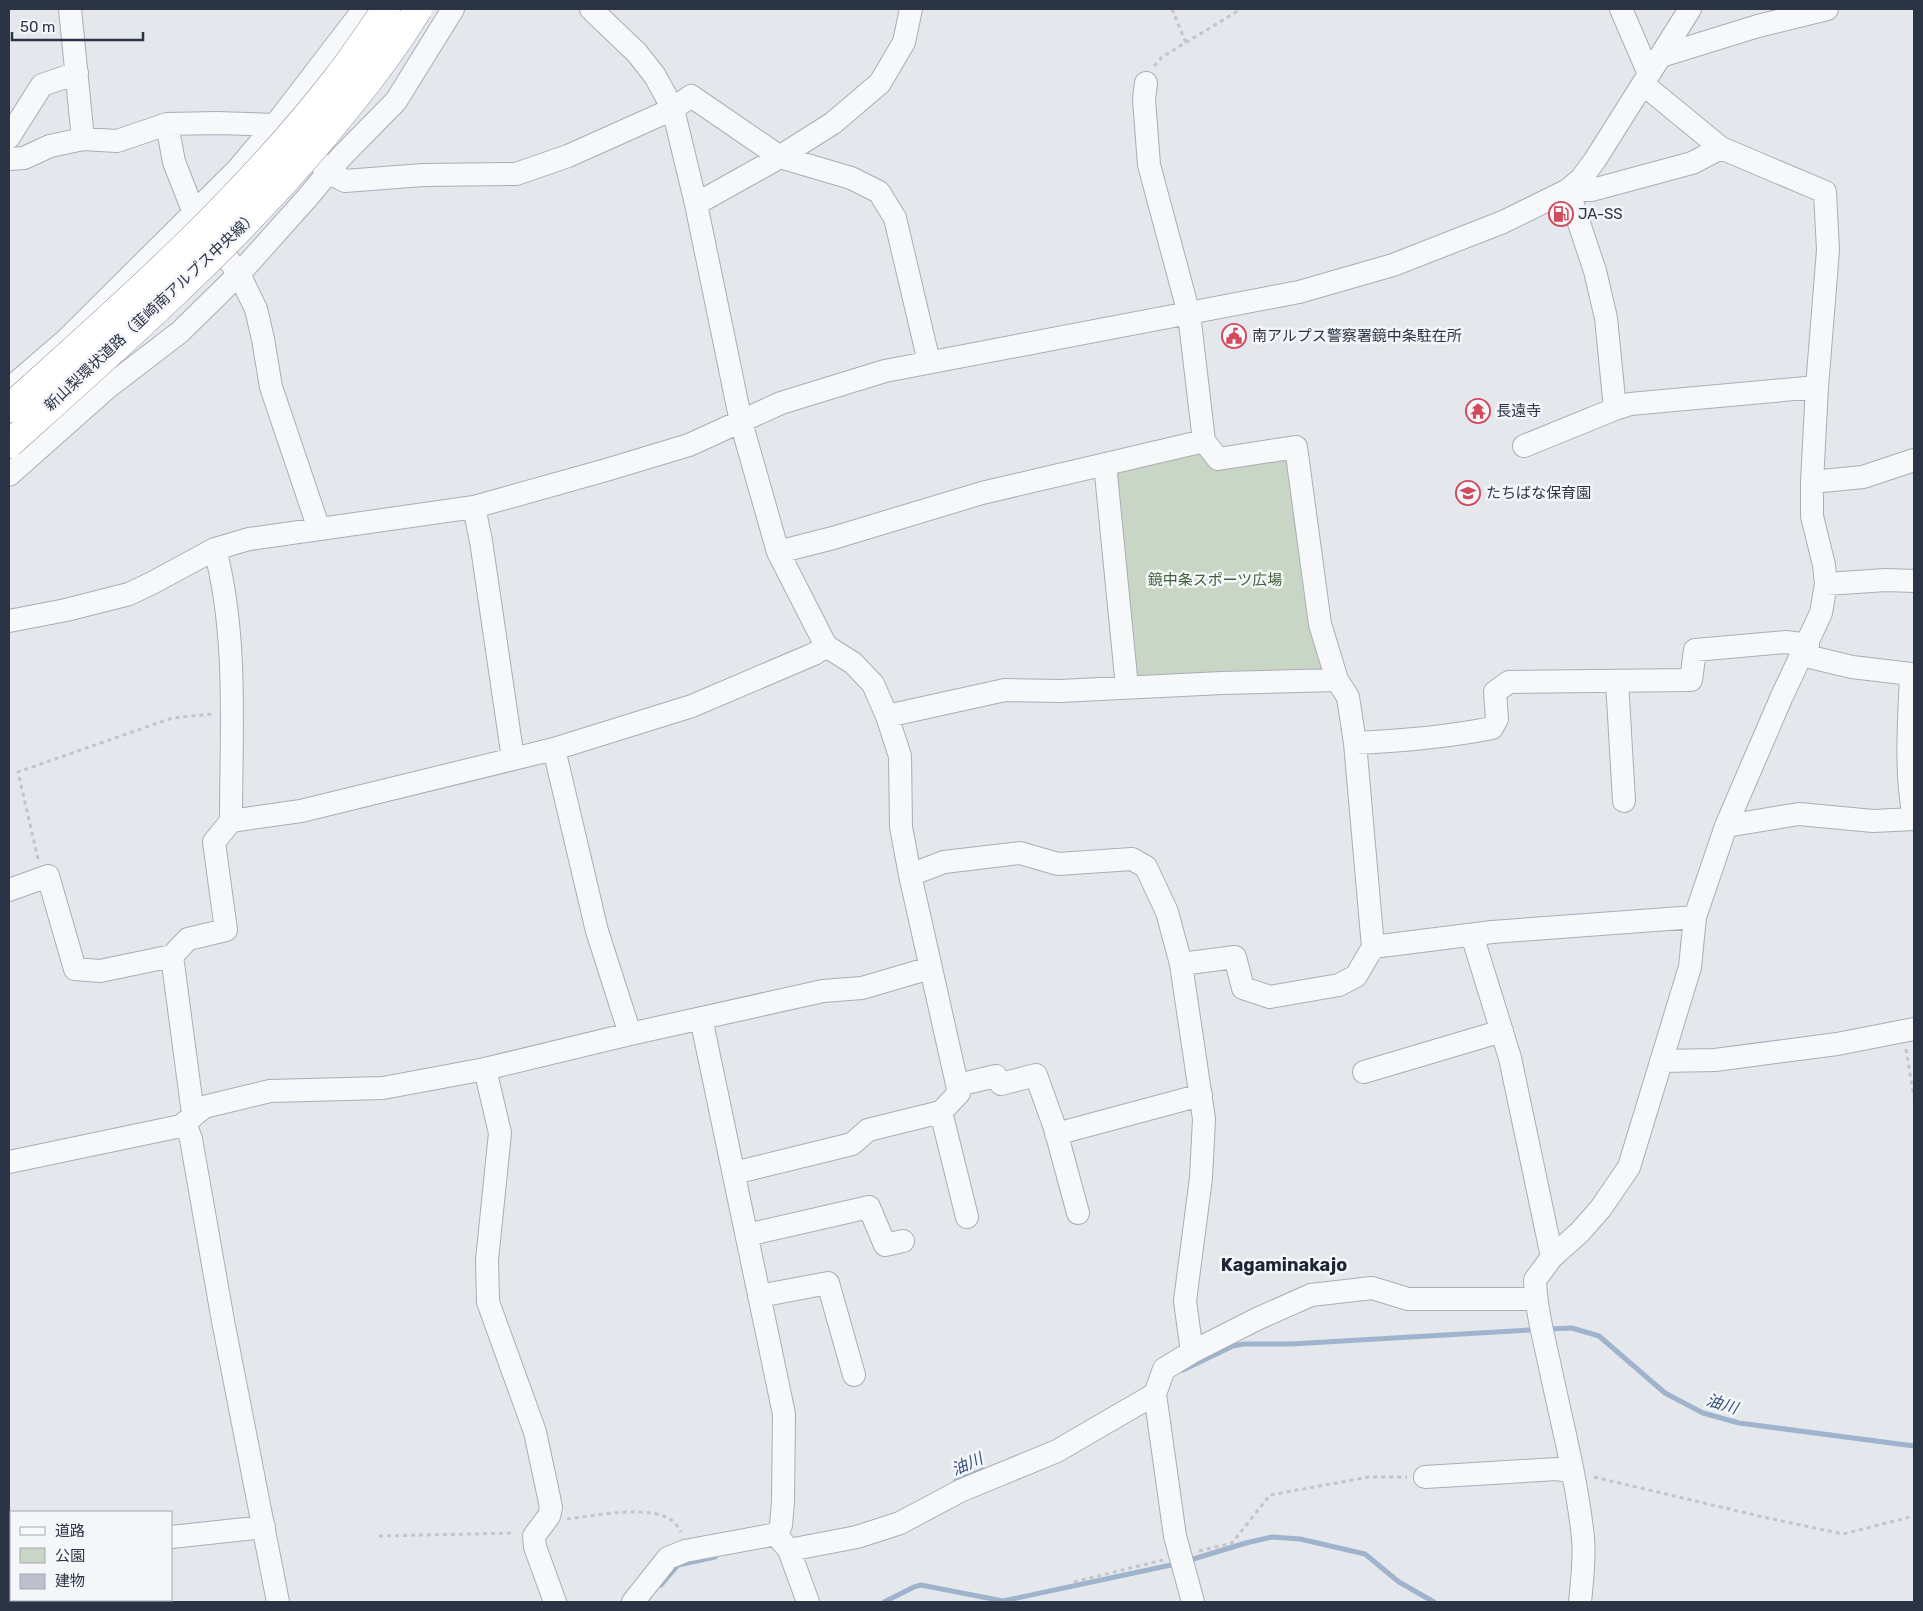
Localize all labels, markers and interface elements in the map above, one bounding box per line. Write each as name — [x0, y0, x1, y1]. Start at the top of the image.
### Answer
scale bar — [12, 10, 144, 42]
text: 50 m — [20, 18, 55, 36]
fuel station icon: JA-SS — [1548, 201, 1574, 227]
place label: JA-SS — [1578, 205, 1623, 223]
street label: 新山梨環状道路（韮崎南アルプス中央線） — [41, 207, 261, 415]
public building icon: 南アルプス警察署鏡中条駐在所 — [1221, 323, 1247, 349]
place label: 南アルプス警察署鏡中条駐在所 — [1252, 327, 1462, 345]
temple icon: 長遠寺 — [1465, 398, 1491, 424]
place label: 長遠寺 — [1496, 402, 1541, 420]
school or university icon: たちばな保育園 — [1455, 480, 1481, 506]
place label: たちばな保育園 — [1486, 484, 1591, 502]
park label: 鏡中条スポーツ広場 — [1148, 571, 1282, 589]
district label: Kagaminakajo — [1221, 1254, 1347, 1276]
water label: 油川 — [1704, 1390, 1742, 1418]
water label: 油川 — [949, 1448, 987, 1479]
legend — [10, 1511, 172, 1601]
text: 道路 — [55, 1522, 85, 1540]
text: 公園 — [55, 1547, 85, 1565]
text: 建物 — [55, 1572, 85, 1590]

